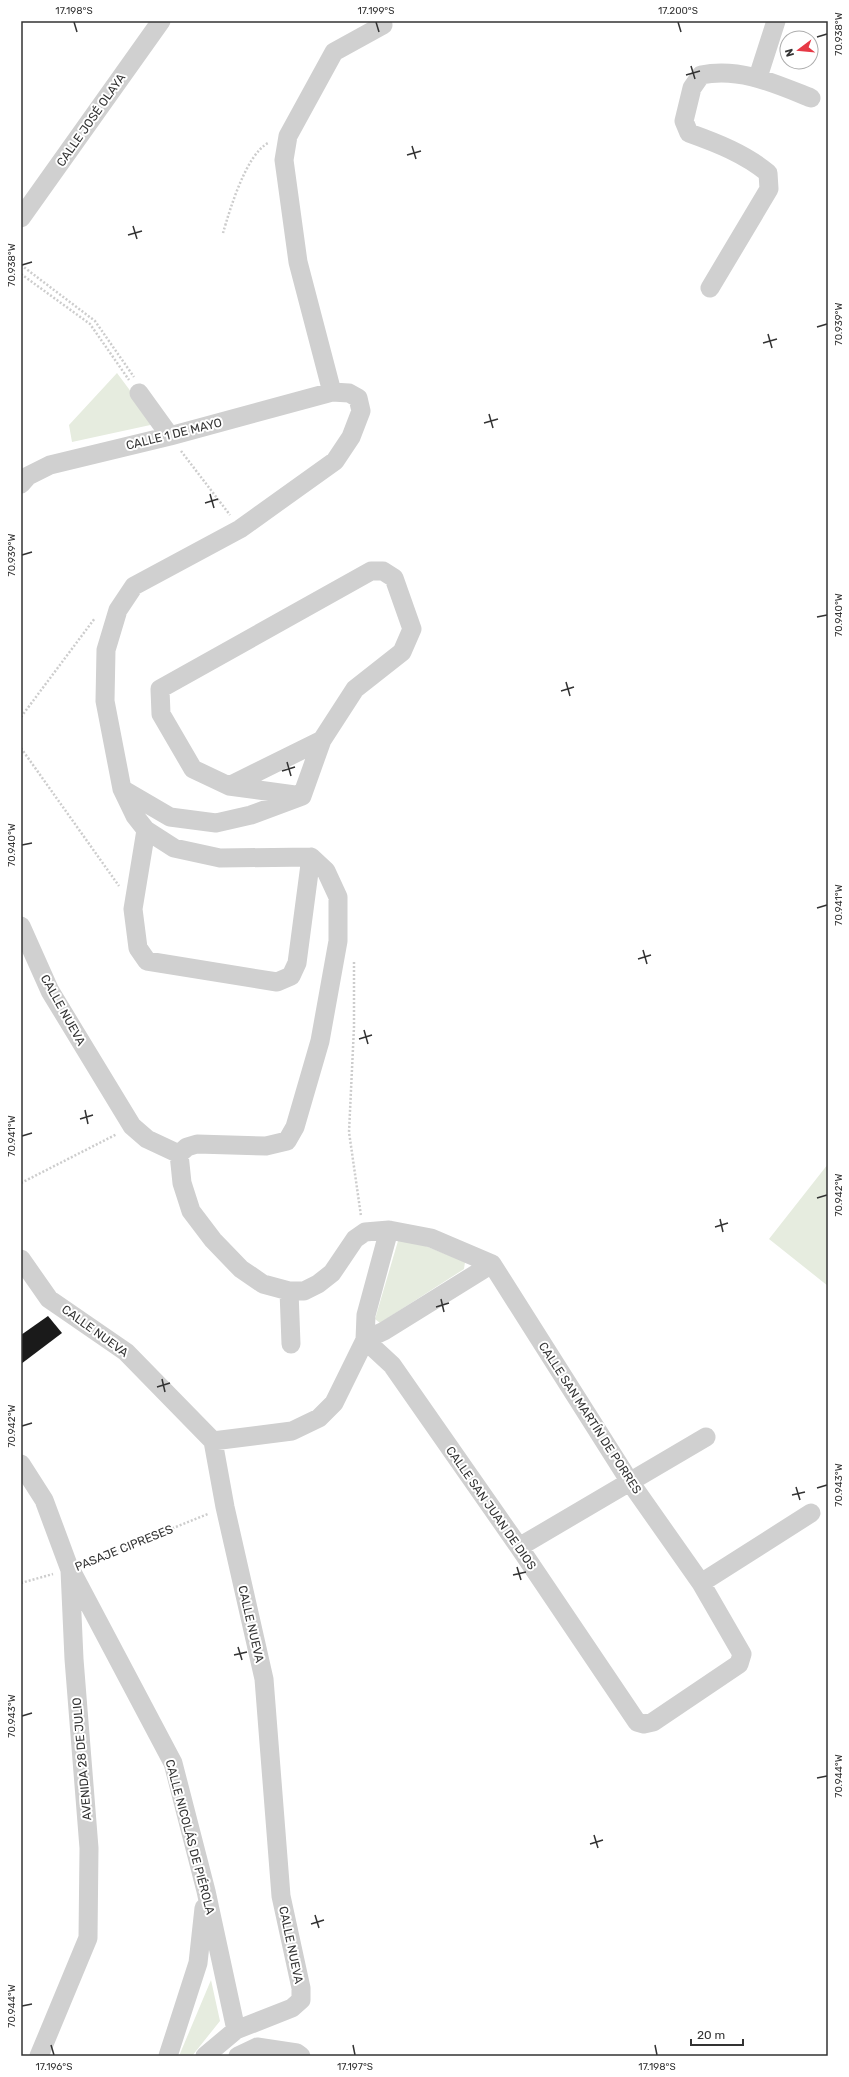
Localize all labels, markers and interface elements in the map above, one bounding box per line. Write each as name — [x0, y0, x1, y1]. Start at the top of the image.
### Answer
text: 17.198°S — [55, 5, 93, 17]
text: 17.199°S — [358, 5, 394, 17]
text: 17.200°S — [658, 5, 698, 17]
text: 70.938°W — [833, 12, 845, 56]
north arrow — [779, 30, 819, 70]
text: N — [783, 47, 797, 58]
street label: CALLE JOSÉ OLAYA — [54, 71, 128, 169]
text: 70.938°W — [6, 243, 18, 287]
text: 70.939°W — [833, 302, 845, 346]
street label: CALLE 1 DE MAYO — [125, 415, 223, 453]
text: 70.939°W — [6, 533, 18, 577]
text: 70.940°W — [833, 593, 845, 637]
text: 70.940°W — [6, 823, 18, 867]
text: 70.941°W — [833, 884, 845, 926]
street label: CALLE NUEVA — [38, 972, 88, 1048]
text: 70.941°W — [6, 1115, 18, 1157]
text: 70.942°W — [833, 1173, 845, 1217]
street label: CALLE NUEVA — [59, 1302, 131, 1360]
street label: CALLE SAN MARTÍN DE PORRES — [536, 1340, 644, 1496]
text: 70.942°W — [6, 1404, 18, 1448]
street label: CALLE SAN JUAN DE DIOS — [443, 1444, 539, 1572]
text: 70.943°W — [833, 1463, 845, 1507]
street label: PASAJE CIPRESES — [73, 1522, 175, 1574]
street label: CALLE NUEVA — [235, 1584, 267, 1664]
text: 70.943°W — [6, 1694, 18, 1738]
street label: AVENIDA 28 DE JULIO — [70, 1697, 94, 1821]
text: 70.944°W — [833, 1754, 845, 1798]
street label: CALLE NICOLÁS DE PIÉROLA — [163, 1758, 217, 1916]
street label: CALLE NUEVA — [276, 1905, 306, 1985]
text: 70.944°W — [6, 1984, 18, 2028]
scale bar — [691, 2021, 743, 2047]
text: 20 m — [697, 2028, 725, 2042]
text: 17.196°S — [36, 2061, 72, 2073]
text: 17.197°S — [337, 2061, 373, 2073]
text: 17.198°S — [638, 2061, 676, 2073]

